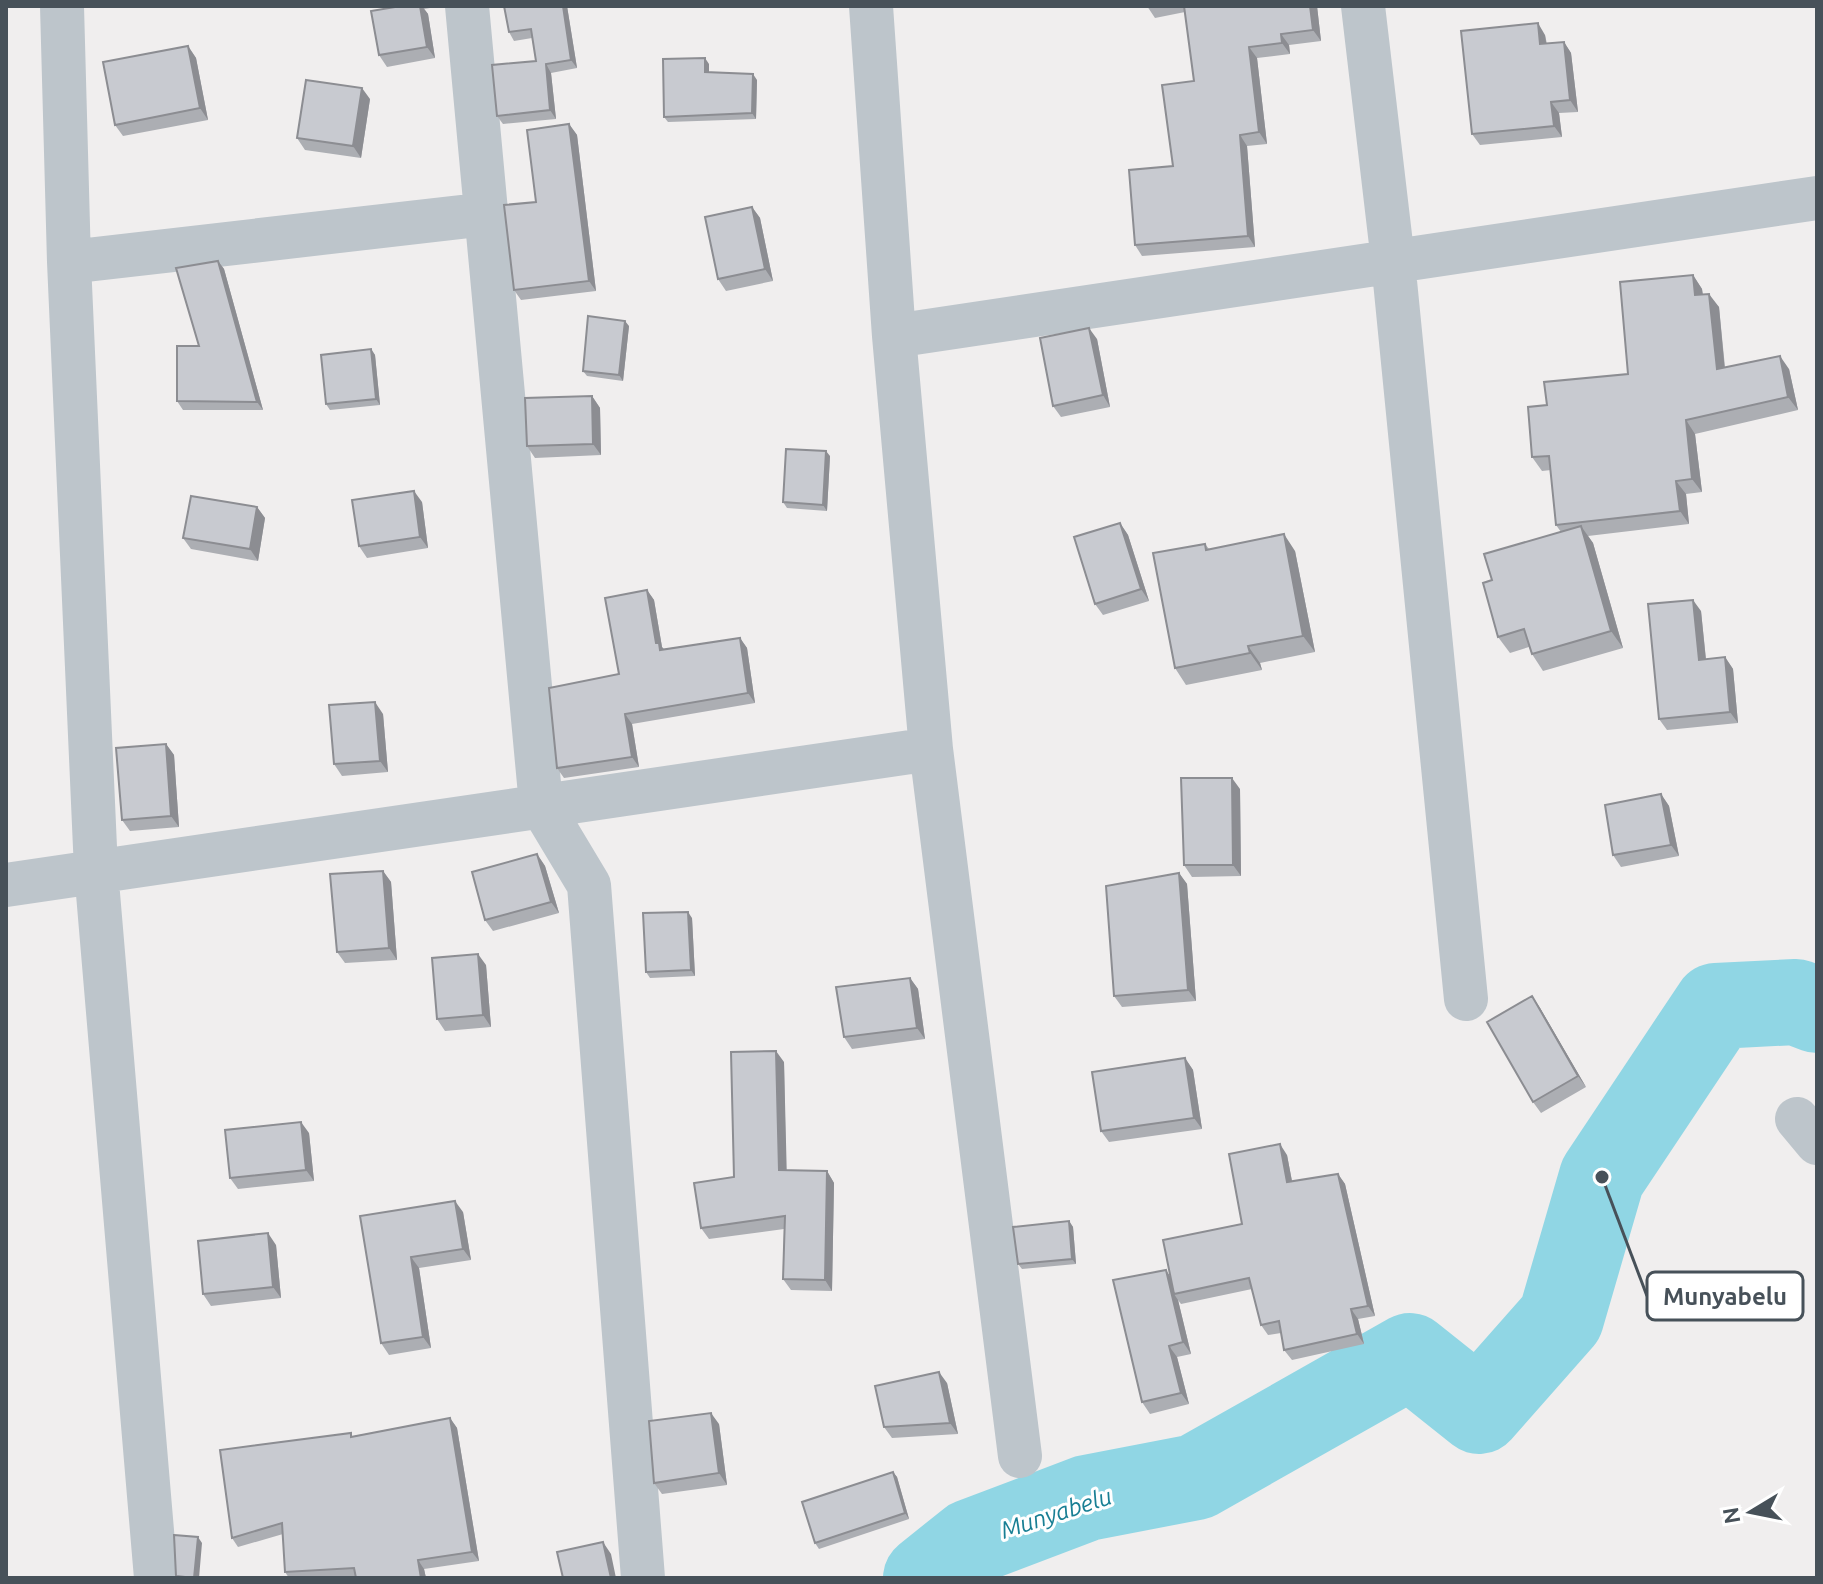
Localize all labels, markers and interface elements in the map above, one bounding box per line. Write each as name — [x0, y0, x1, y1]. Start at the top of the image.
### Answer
callout: Munyabelu — [1647, 1272, 1803, 1320]
text: Munyabelu — [1663, 1283, 1787, 1310]
north arrow — [1711, 1472, 1791, 1552]
water label: Munyabelu — [997, 1482, 1115, 1544]
text: N — [1717, 1505, 1745, 1526]

